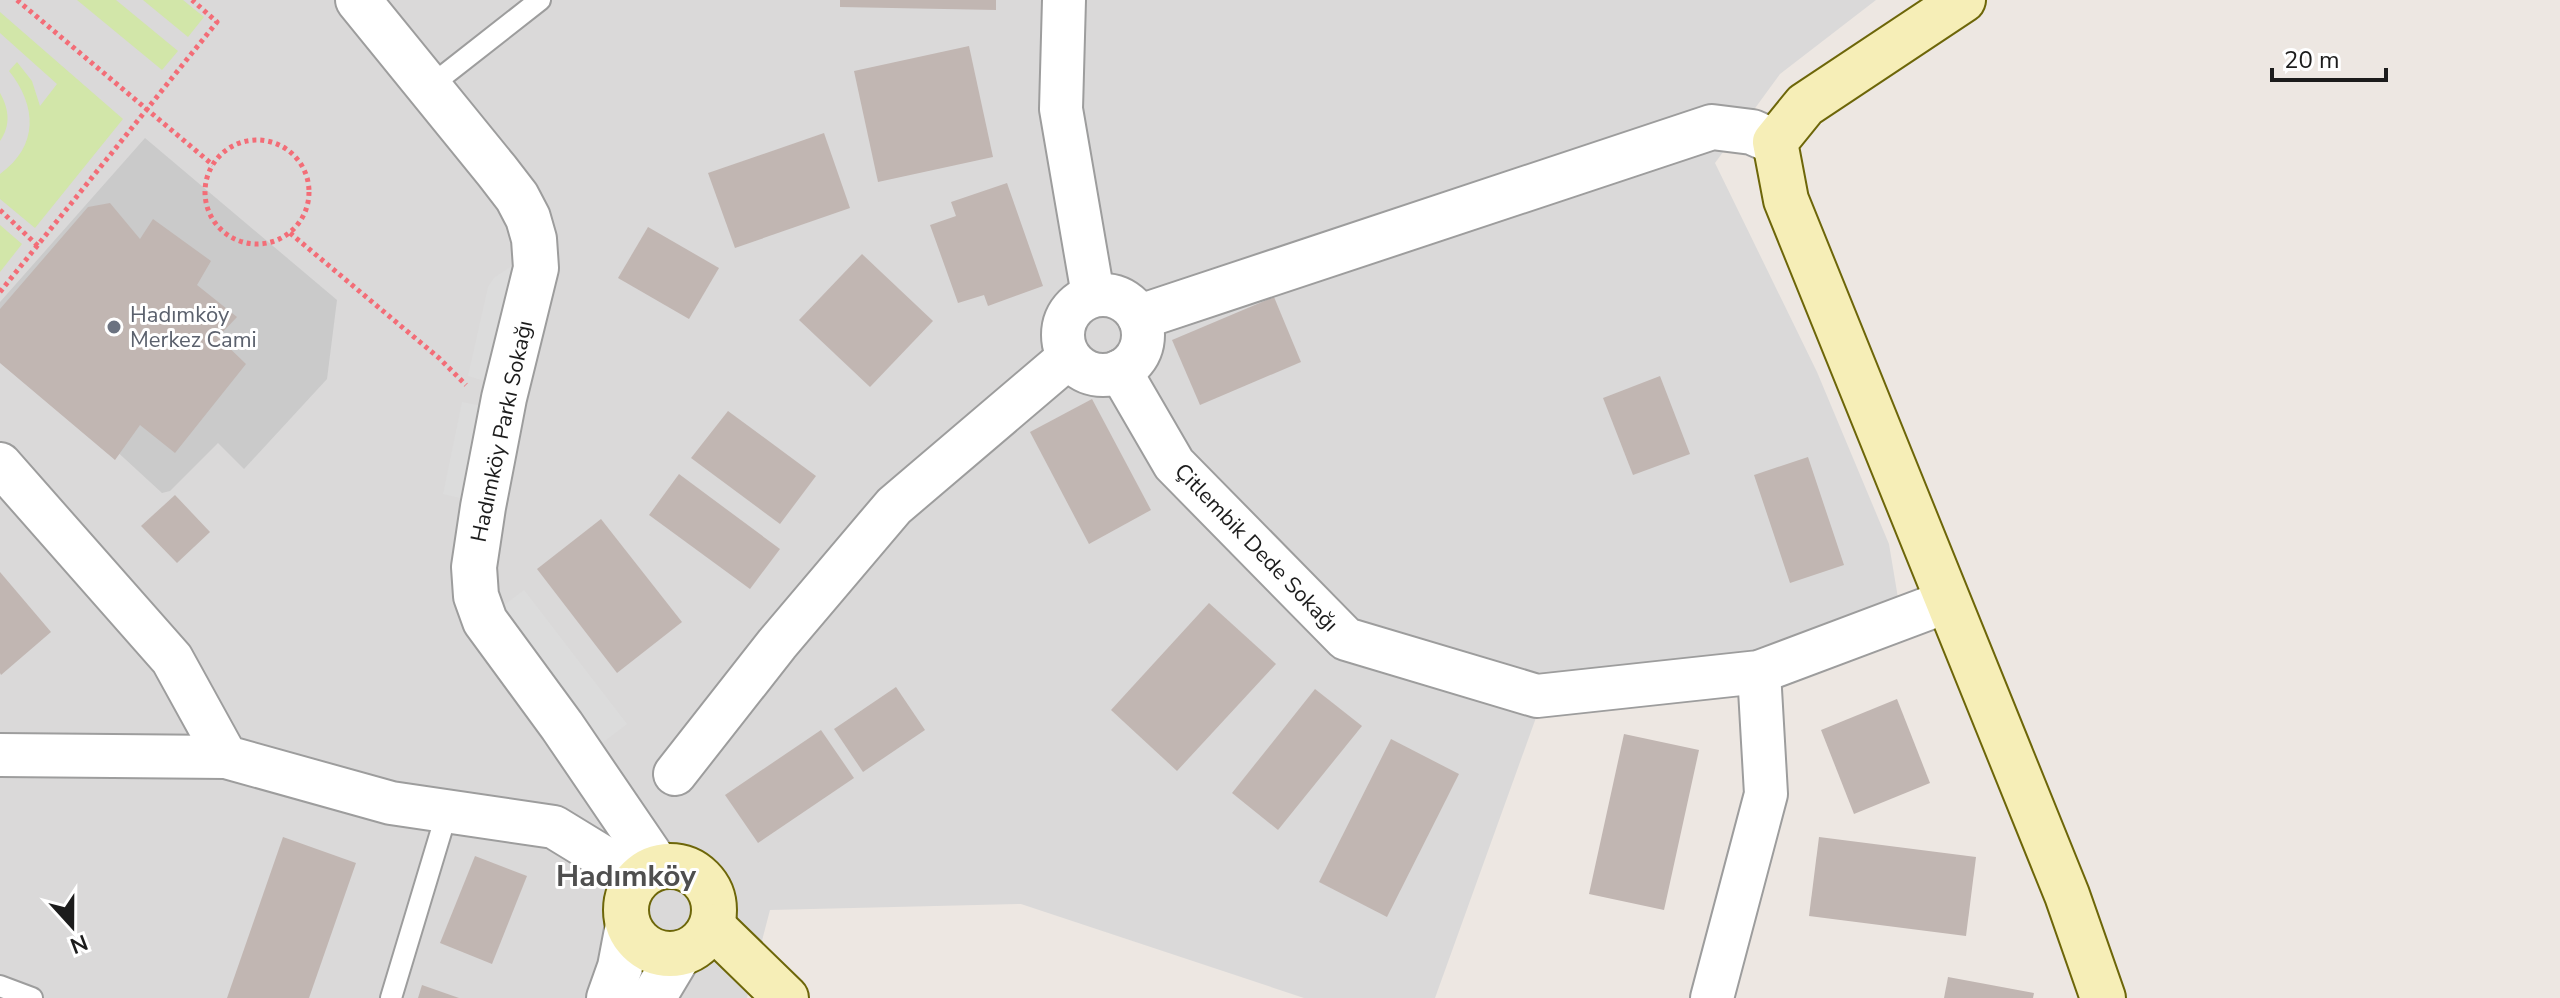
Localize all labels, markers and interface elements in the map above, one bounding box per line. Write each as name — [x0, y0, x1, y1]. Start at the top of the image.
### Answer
scale bar — [2272, 32, 2386, 82]
text: 20 m — [2284, 44, 2340, 76]
place label: Hadımköy Merkez Cami — [130, 300, 257, 355]
marker: Hadımköy Merkez Cami — [105, 318, 123, 336]
street label: Hadımköy Parkı Sokağı — [464, 318, 540, 545]
street label: Çitlembik Dede Sokağı — [1168, 457, 1345, 639]
district label: Hadımköy — [556, 856, 696, 897]
north arrow — [32, 886, 112, 966]
text: N — [66, 927, 92, 961]

